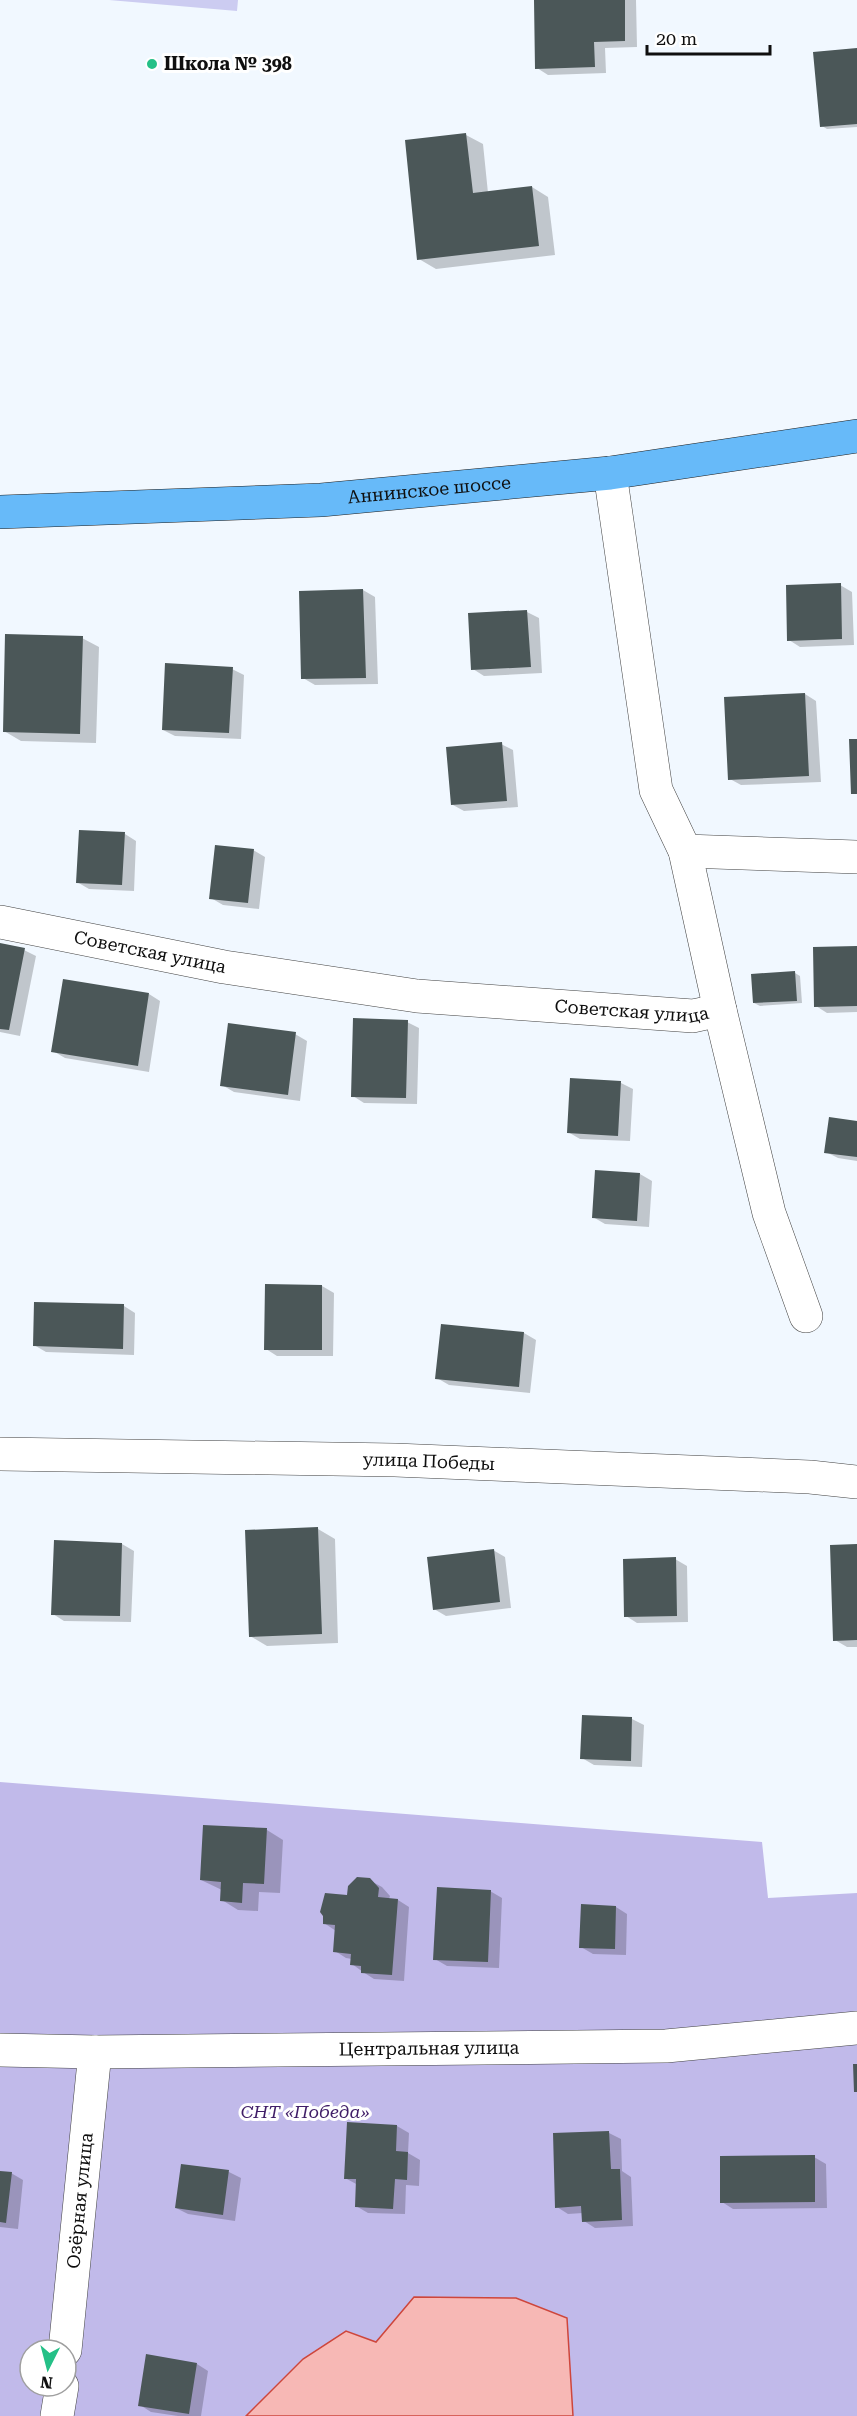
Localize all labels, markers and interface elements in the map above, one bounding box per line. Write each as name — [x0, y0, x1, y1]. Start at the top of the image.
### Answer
scale bar — [647, 18, 770, 56]
text: 20 m — [656, 28, 697, 49]
place label: Школа № 398 — [164, 53, 292, 74]
marker: Школа № 398 — [145, 57, 159, 71]
street label: Аннинское шоссе — [347, 471, 512, 507]
street label: Советская улица — [72, 926, 228, 977]
street label: Советская улица — [554, 995, 711, 1027]
street label: улица Победы — [363, 1449, 496, 1474]
street label: Центральная улица — [339, 2037, 520, 2059]
park label: СНТ «Победа» — [241, 2101, 369, 2122]
street label: Озёрная улица — [62, 2131, 97, 2270]
north arrow — [18, 2338, 78, 2398]
text: N — [39, 2372, 54, 2393]

